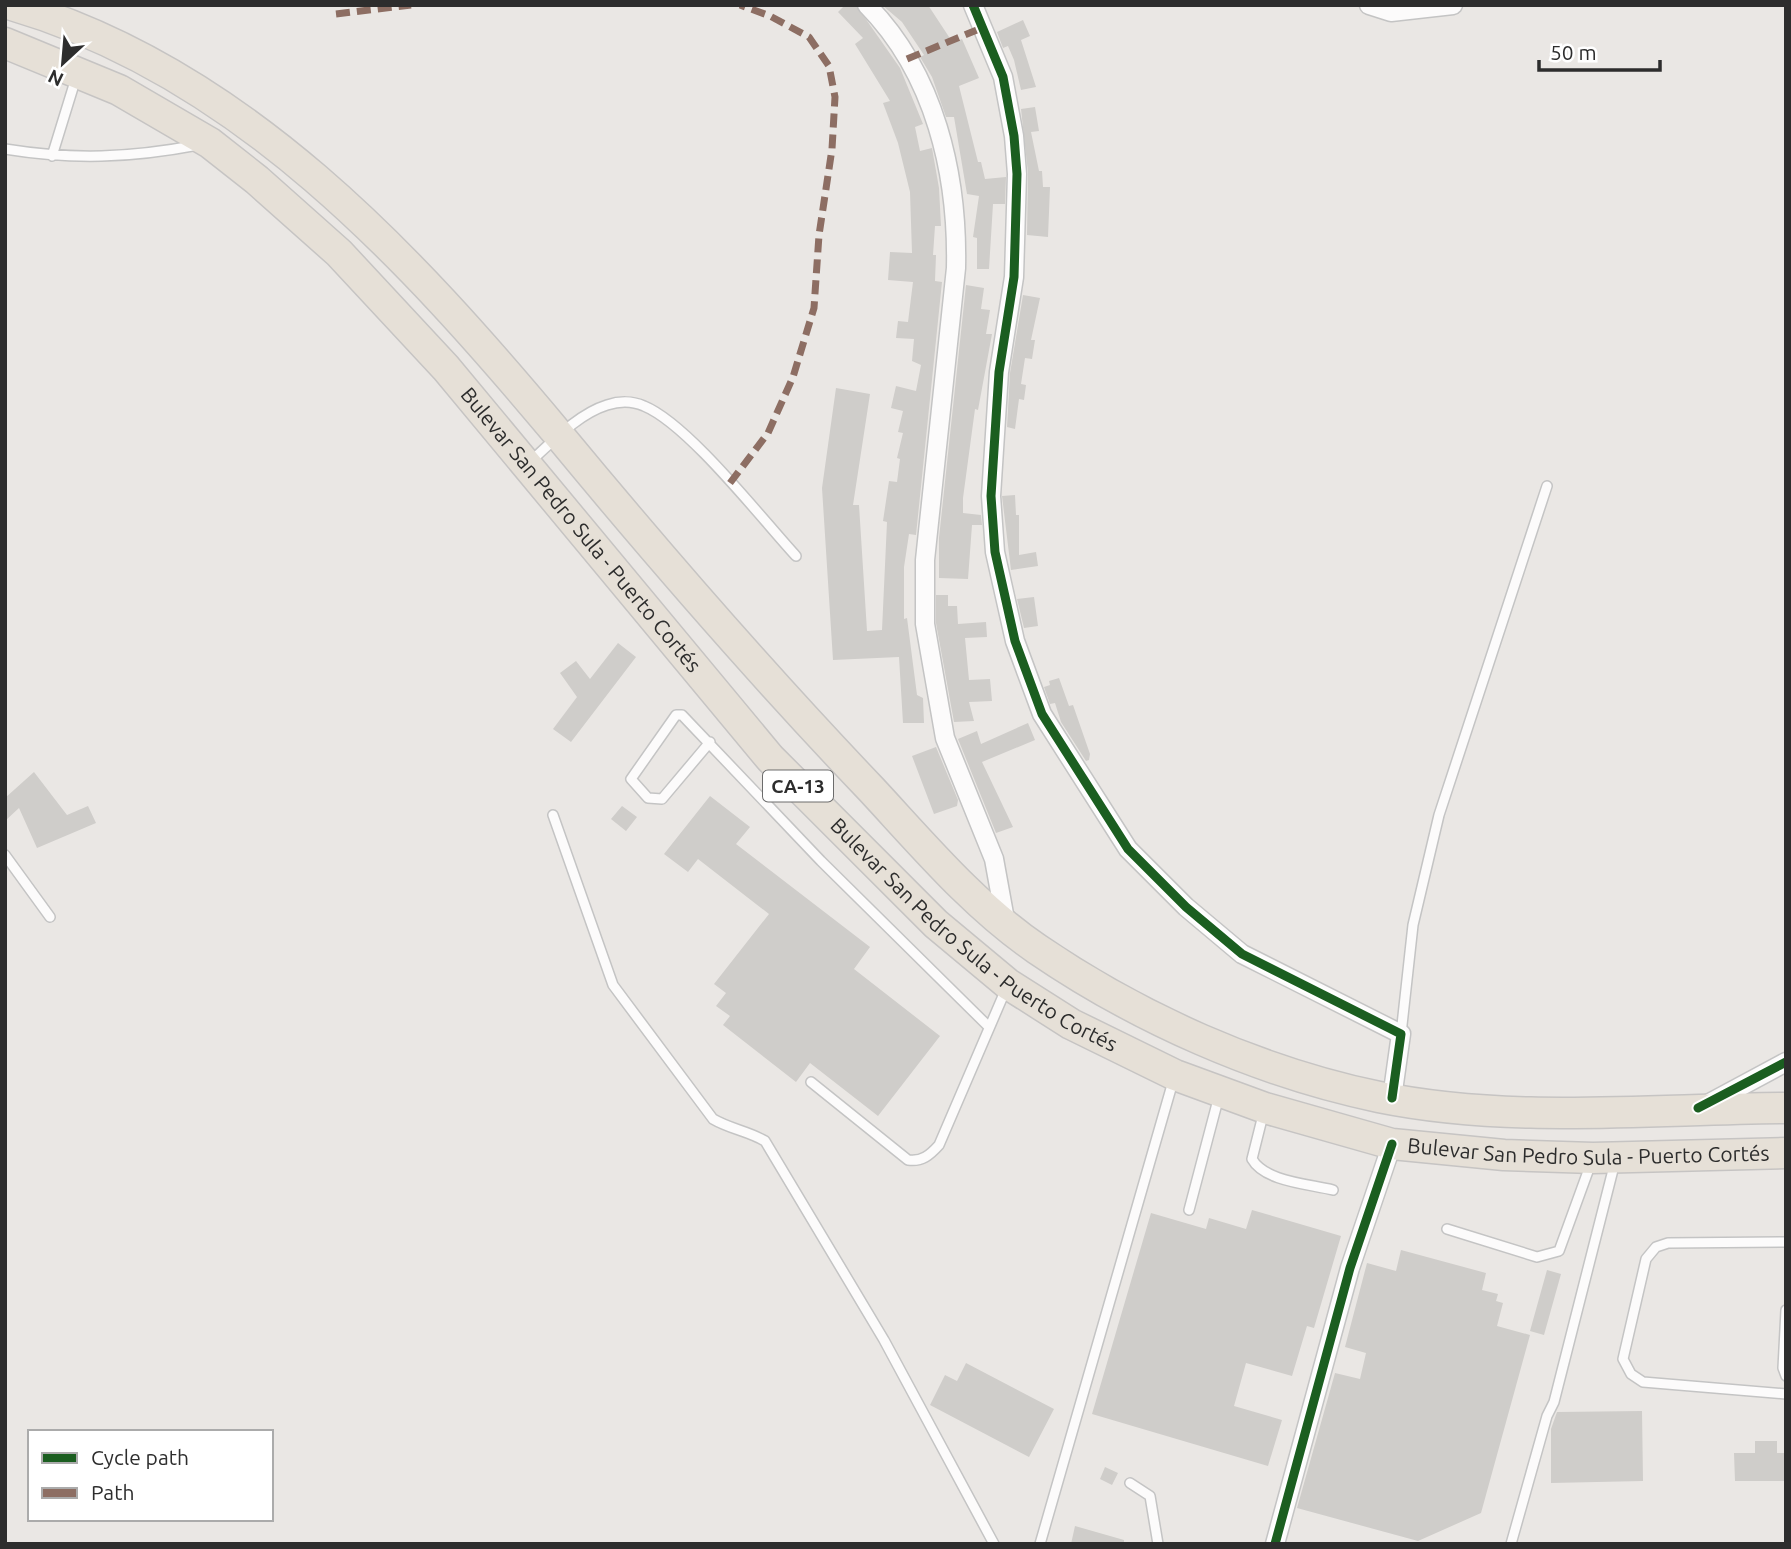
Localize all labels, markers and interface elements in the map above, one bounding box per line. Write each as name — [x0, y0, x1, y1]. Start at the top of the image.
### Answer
north arrow — [28, 28, 98, 98]
scale bar — [1539, 28, 1660, 72]
text: 50 m — [1550, 40, 1597, 64]
text: N — [44, 65, 67, 91]
street label: Bulevar San Pedro Sula - Puerto Cortés — [456, 382, 706, 677]
road number: CA-13 — [763, 771, 833, 802]
street label: Bulevar San Pedro Sula - Puerto Cortés — [826, 813, 1121, 1056]
street label: Bulevar San Pedro Sula - Puerto Cortés — [1406, 1133, 1770, 1169]
legend — [28, 1430, 273, 1521]
text: Cycle path — [91, 1445, 189, 1469]
text: Path — [91, 1480, 134, 1504]

